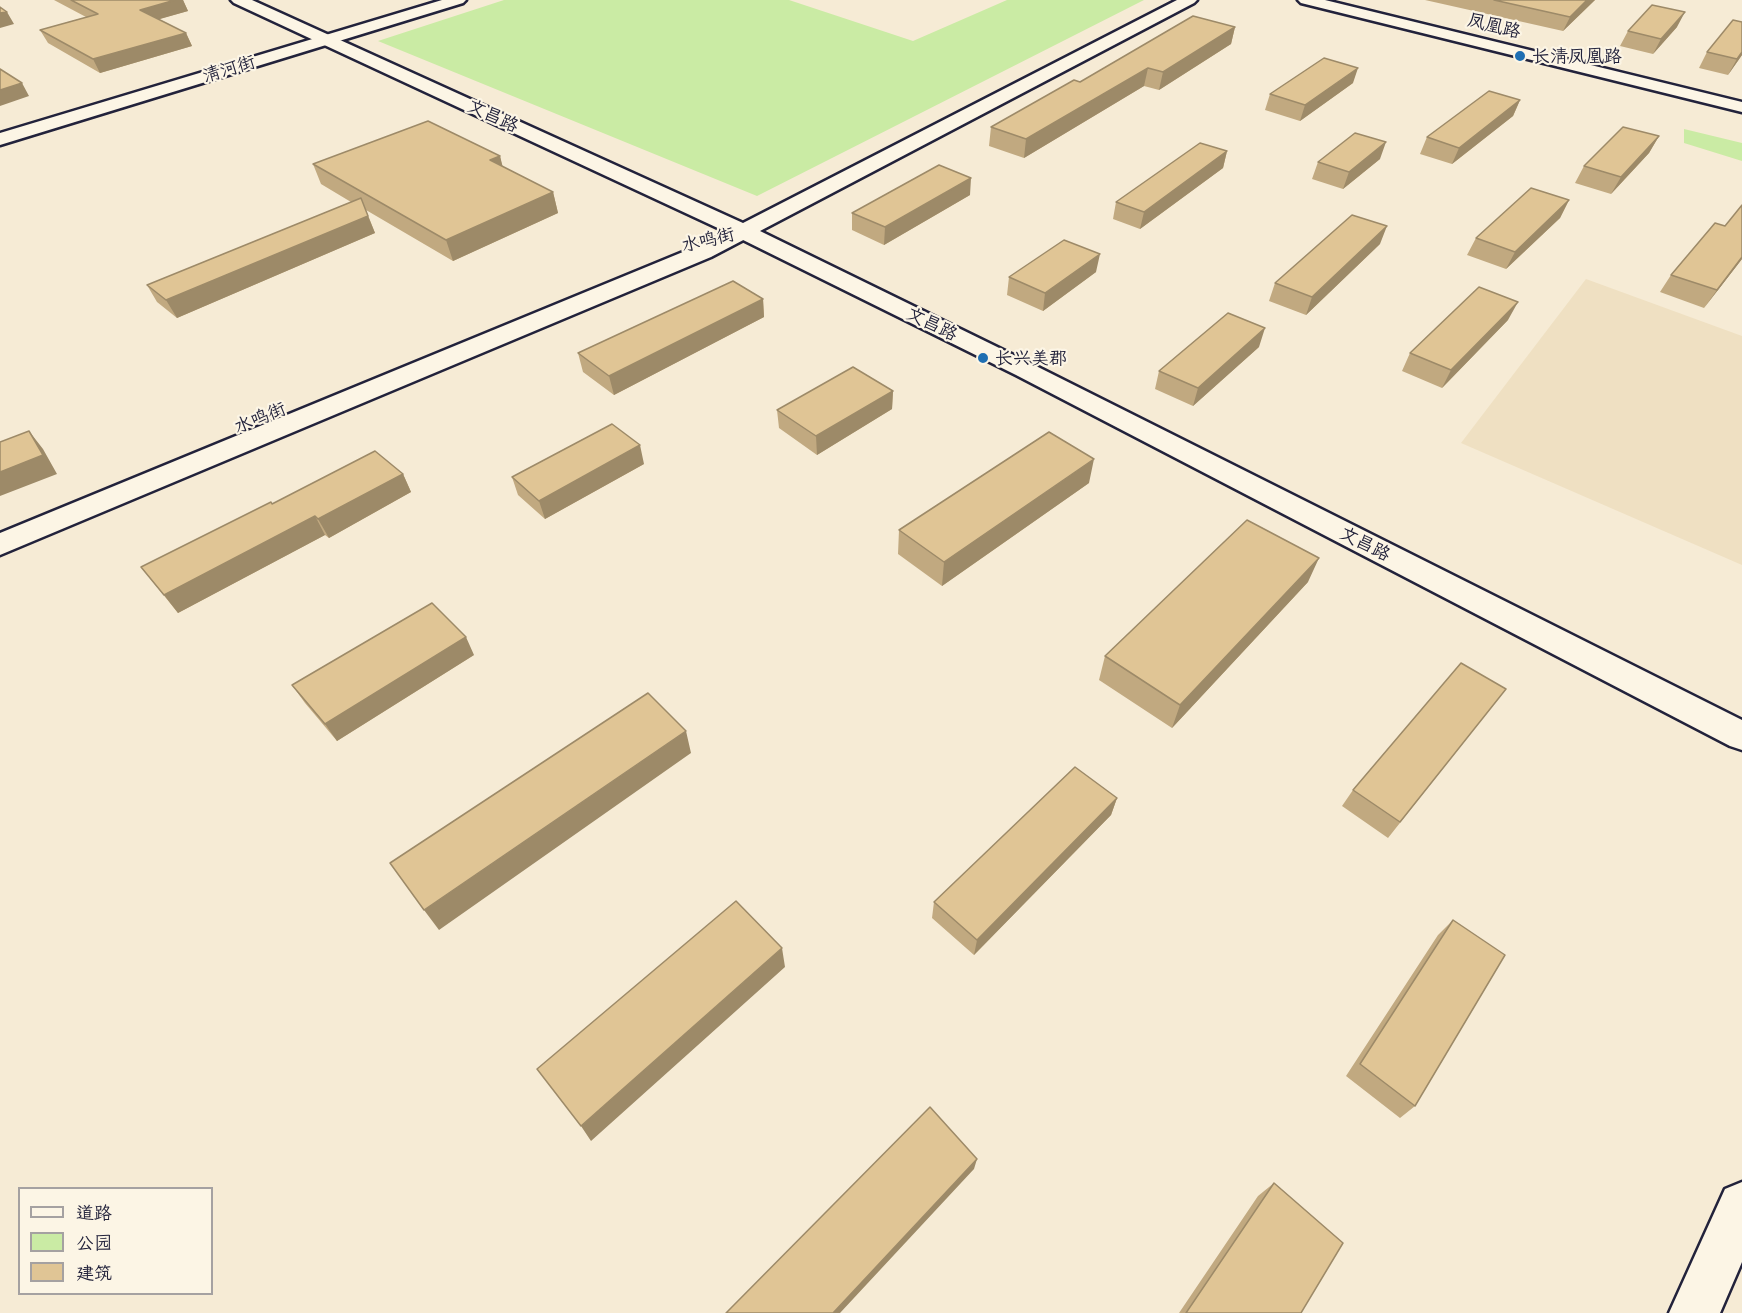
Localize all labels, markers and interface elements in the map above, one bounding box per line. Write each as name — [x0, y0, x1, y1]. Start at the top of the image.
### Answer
street label: 凤凰路 — [1465, 9, 1523, 43]
place label: 长清凤凰路 — [1532, 45, 1622, 67]
marker: 长清凤凰路 — [1513, 49, 1527, 63]
street label: 清河街 — [200, 51, 258, 87]
street label: 文昌路 — [464, 95, 522, 137]
street label: 水鸣街 — [679, 223, 737, 257]
street label: 文昌路 — [903, 302, 961, 346]
place label: 长兴美郡 — [995, 347, 1067, 369]
marker: 长兴美郡 — [976, 351, 990, 365]
street label: 水鸣街 — [231, 398, 289, 438]
street label: 文昌路 — [1336, 522, 1394, 566]
legend — [18, 1187, 213, 1295]
text: 道路 — [76, 1200, 112, 1224]
text: 公园 — [76, 1230, 112, 1254]
text: 建筑 — [76, 1260, 112, 1284]

